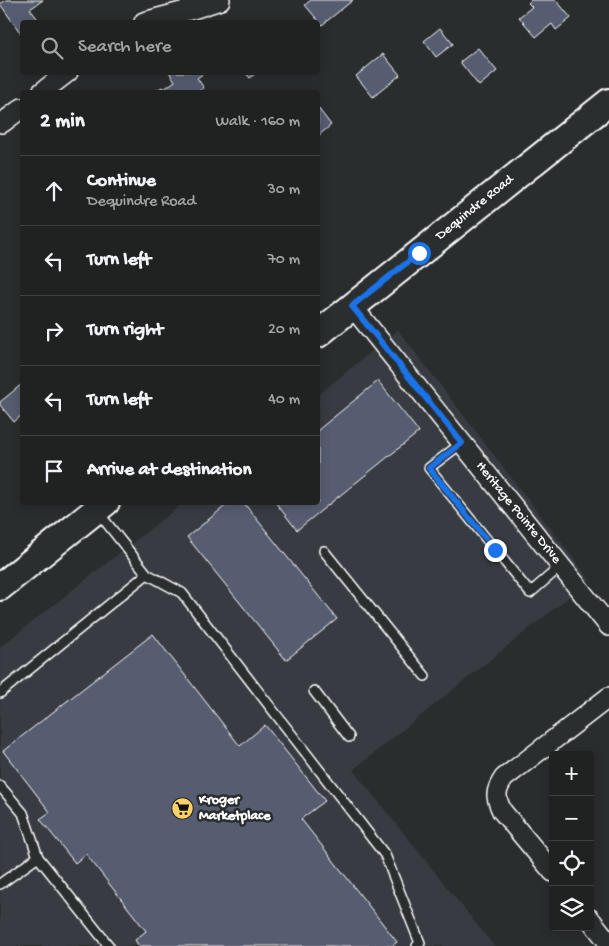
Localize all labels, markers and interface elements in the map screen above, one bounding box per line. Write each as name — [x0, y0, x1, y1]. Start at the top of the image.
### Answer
search box — [20, 20, 320, 75]
icon: search — [38, 34, 66, 62]
text: Search here — [78, 36, 172, 59]
text: 2 min — [40, 110, 85, 135]
text: Walk · 160 m — [215, 113, 300, 132]
text: Continue — [87, 170, 156, 193]
street label: Dequindre Road — [432, 170, 519, 245]
icon: ahead — [40, 177, 68, 205]
text: 30 m — [267, 181, 300, 200]
text: Dequindre Road — [87, 193, 196, 212]
route start — [408, 242, 431, 265]
icon: left — [40, 247, 68, 275]
text: Turn left — [87, 249, 151, 272]
text: 70 m — [267, 251, 300, 270]
icon: right — [40, 317, 68, 345]
text: Turn right — [87, 319, 163, 342]
text: 20 m — [268, 321, 300, 340]
icon: left — [40, 387, 68, 415]
text: Turn left — [87, 389, 151, 412]
text: 40 m — [268, 391, 300, 410]
icon: arrive — [40, 457, 68, 485]
street label: Heritage Pointe Drive — [472, 458, 565, 568]
text: Arrive at destination — [87, 459, 251, 482]
route end — [484, 539, 507, 562]
map controls — [549, 751, 594, 931]
button: + — [549, 751, 594, 796]
place label: Kroger Marketplace — [198, 792, 271, 825]
supermarket icon: Kroger Marketplace — [171, 796, 195, 820]
button: − — [549, 796, 594, 841]
button: locate — [549, 841, 594, 886]
button: layers — [549, 886, 594, 931]

